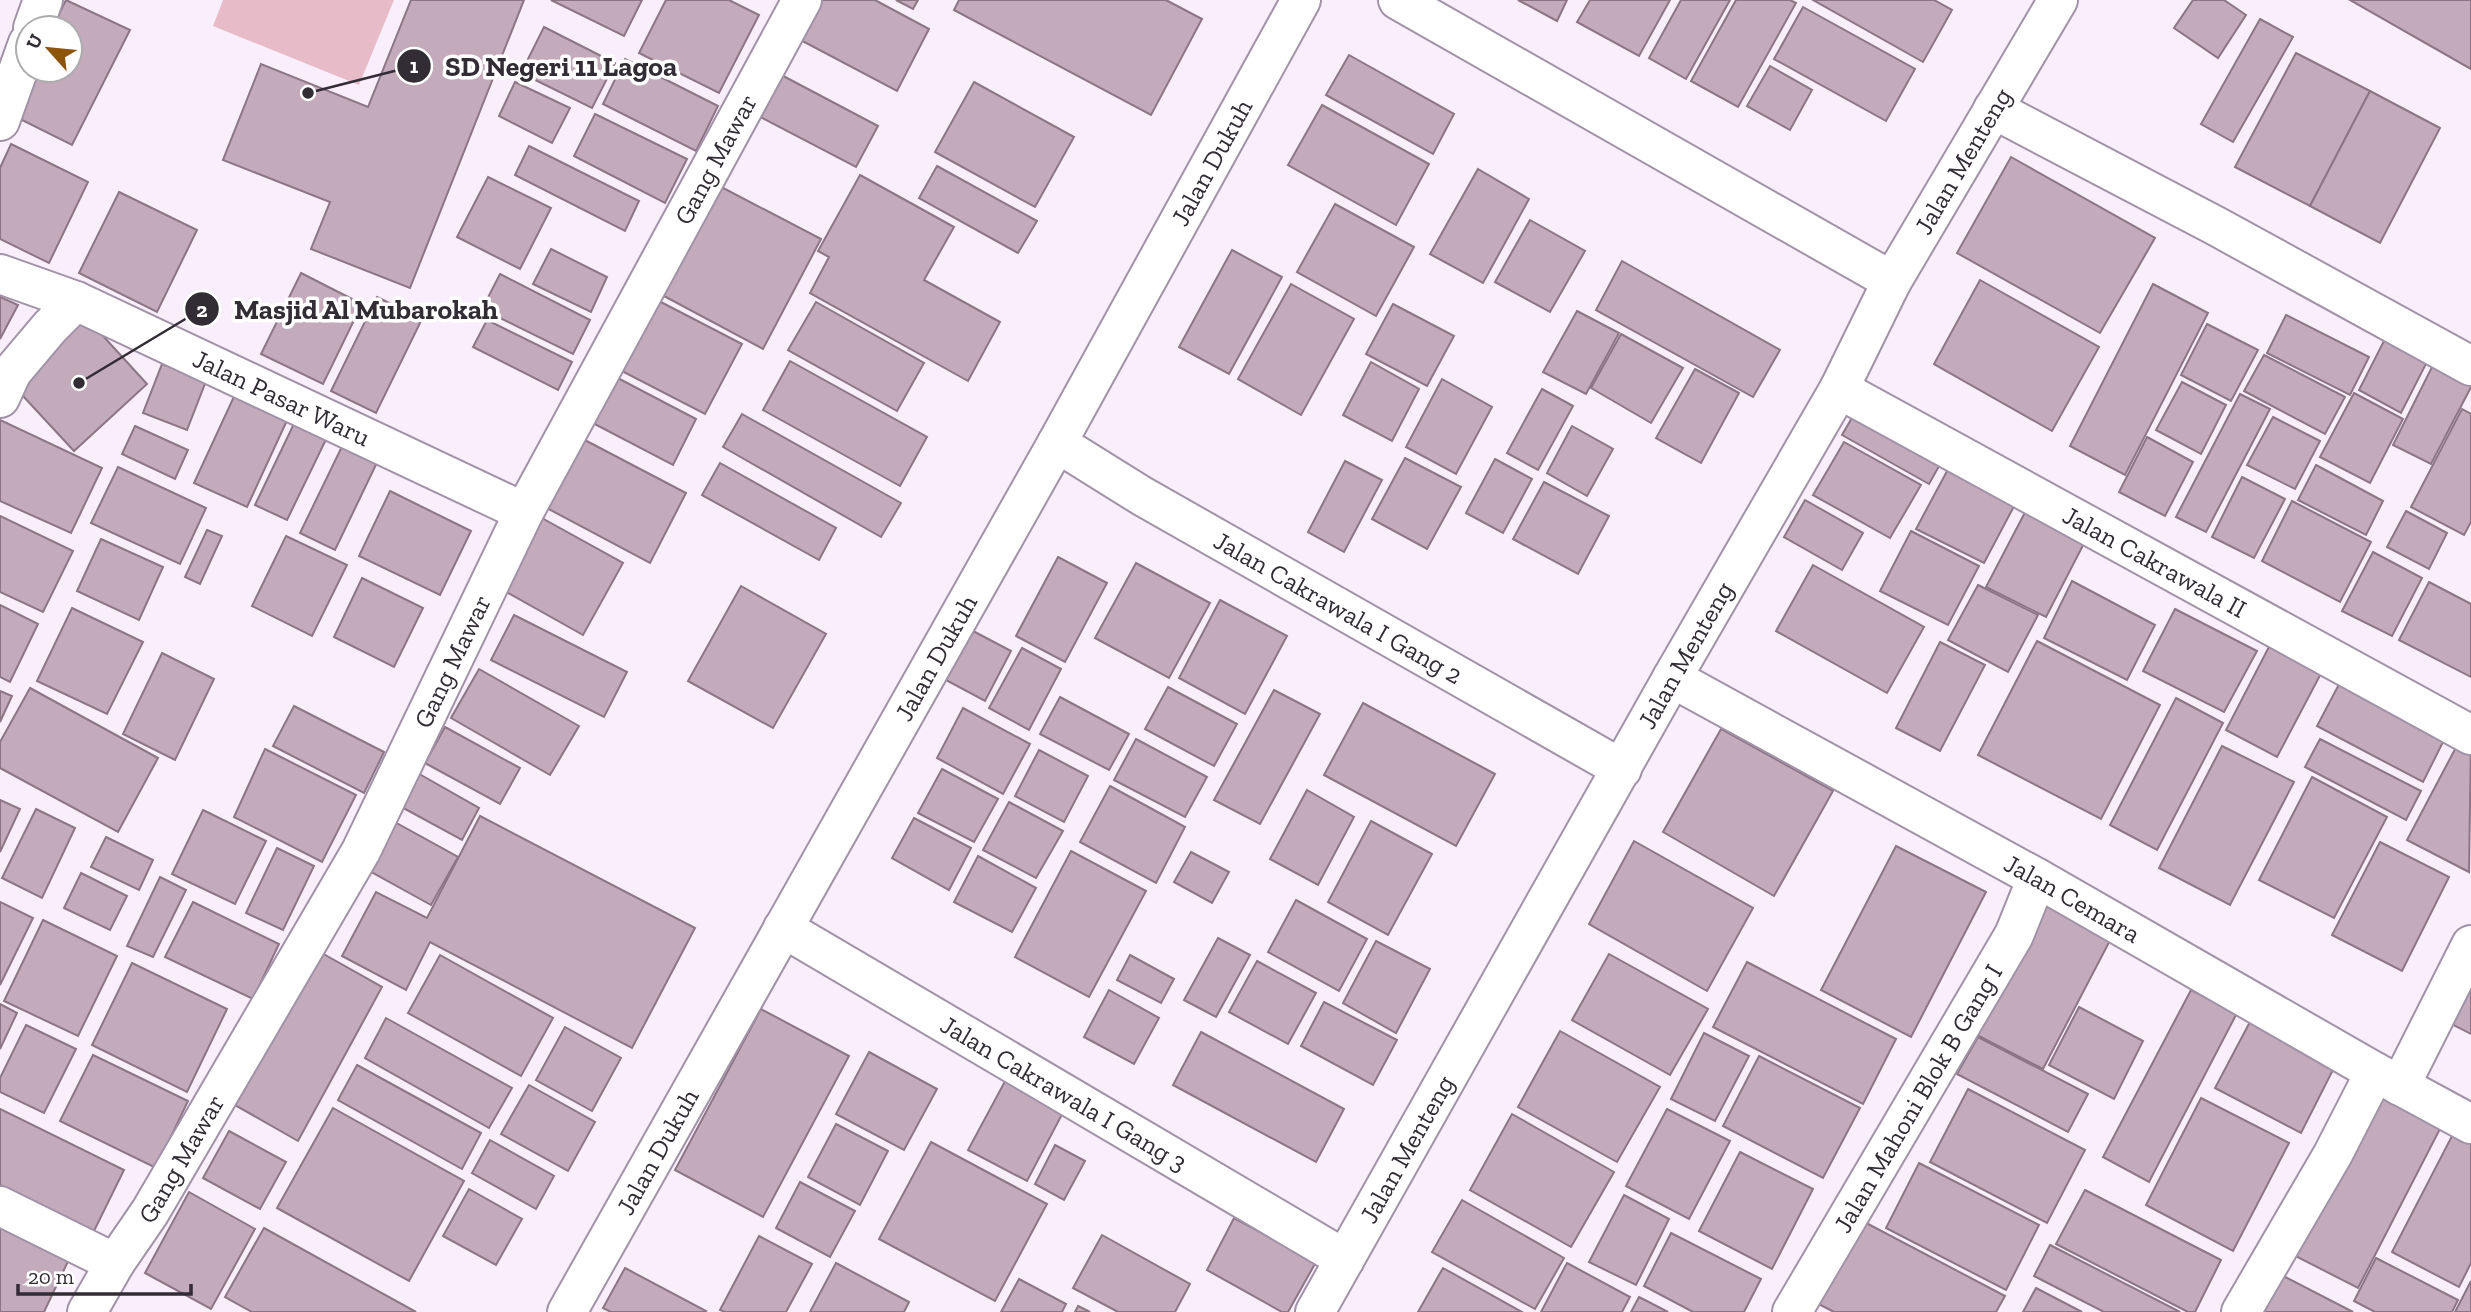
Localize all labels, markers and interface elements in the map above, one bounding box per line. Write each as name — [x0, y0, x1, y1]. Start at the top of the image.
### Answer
north arrow — [14, 14, 84, 84]
text: U — [21, 30, 48, 53]
callout: SD Negeri 11 Lagoa — [396, 42, 691, 91]
text: SD Negeri 11 Lagoa — [445, 50, 677, 83]
text: 1 — [410, 53, 419, 78]
street label: Jalan Menteng — [1907, 82, 2018, 240]
street label: Gang Mawar — [667, 88, 764, 230]
street label: Jalan Dukuh — [1164, 93, 1259, 231]
callout: Masjid Al Mubarokah — [185, 285, 513, 334]
text: Masjid Al Mubarokah — [234, 293, 498, 326]
text: 2 — [196, 297, 208, 322]
street label: Jalan Pasar Waru — [188, 342, 376, 453]
street label: Jalan Cakrawala II — [2057, 499, 2252, 625]
street label: Jalan Cakrawala I Gang 2 — [1208, 524, 1468, 691]
street label: Jalan Menteng — [1631, 576, 1740, 735]
street label: Jalan Dukuh — [888, 589, 984, 727]
street label: Gang Mawar — [407, 590, 498, 733]
street label: Jalan Cemara — [1999, 847, 2146, 950]
street label: Jalan Mahoni Blok B Gang I — [1826, 958, 2009, 1238]
street label: Jalan Cakrawala I Gang 3 — [935, 1009, 1193, 1178]
street label: Jalan Menteng — [1352, 1070, 1461, 1229]
street label: Jalan Dukuh — [609, 1083, 706, 1220]
street label: Gang Mawar — [131, 1089, 231, 1229]
scale bar — [18, 1252, 191, 1296]
text: 20 m — [28, 1264, 74, 1289]

